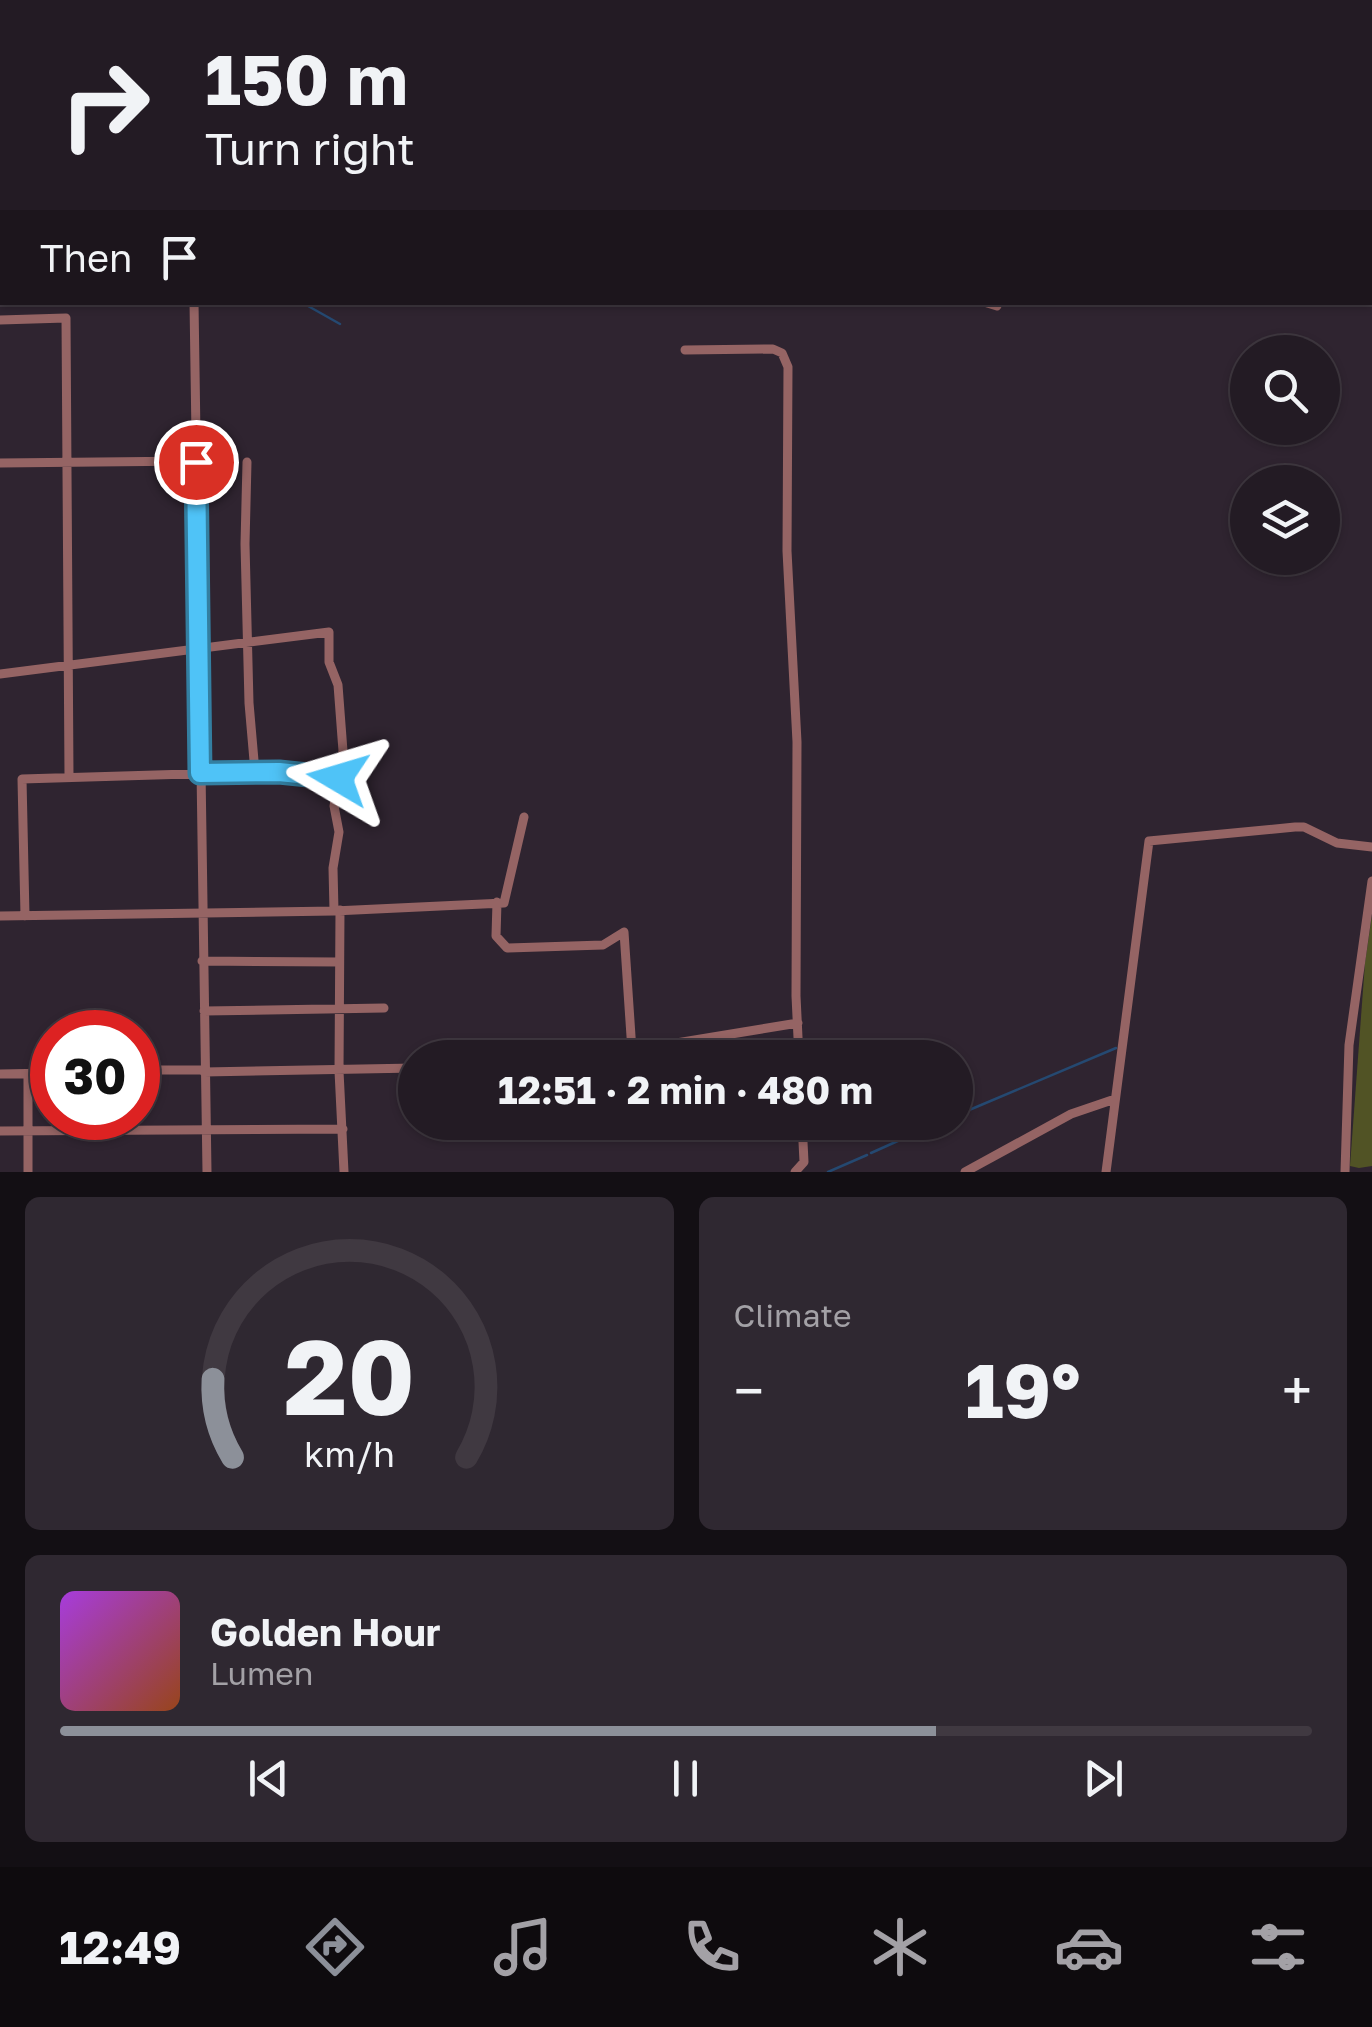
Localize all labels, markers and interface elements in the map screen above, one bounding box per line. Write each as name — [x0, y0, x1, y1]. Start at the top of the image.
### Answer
text: 150 m — [205, 36, 408, 120]
icon: right — [40, 40, 170, 170]
text: Turn right — [205, 121, 415, 175]
icon: arrive — [152, 230, 207, 285]
text: Then — [40, 235, 132, 280]
map controls — [1230, 335, 1340, 575]
button: search — [1230, 335, 1340, 445]
pin — [154, 420, 239, 505]
icon: arrive — [169, 435, 224, 490]
button: layers — [1230, 465, 1340, 575]
position arrow — [286, 726, 390, 830]
speed limit sign: 30 — [30, 1010, 160, 1140]
text: 12:51 · 2 min · 480 m — [498, 1067, 873, 1112]
text: Climate — [734, 1296, 852, 1334]
text: 20 — [284, 1313, 415, 1438]
text: 19° — [965, 1344, 1081, 1435]
text: − — [734, 1357, 764, 1423]
text: + — [1282, 1357, 1312, 1423]
text: km/h — [304, 1432, 395, 1475]
text: Golden Hour — [210, 1609, 441, 1654]
text: Lumen — [210, 1654, 314, 1692]
icon: previous — [241, 1751, 296, 1806]
icon: pause — [658, 1751, 713, 1806]
icon: next — [1076, 1751, 1131, 1806]
icon: directions — [300, 1912, 370, 1982]
icon: music — [488, 1912, 558, 1982]
icon: phone — [677, 1912, 747, 1982]
icon: climate — [865, 1912, 935, 1982]
icon: car — [1054, 1912, 1124, 1982]
icon: filters — [1243, 1912, 1313, 1982]
text: 12:49 — [59, 1920, 181, 1974]

